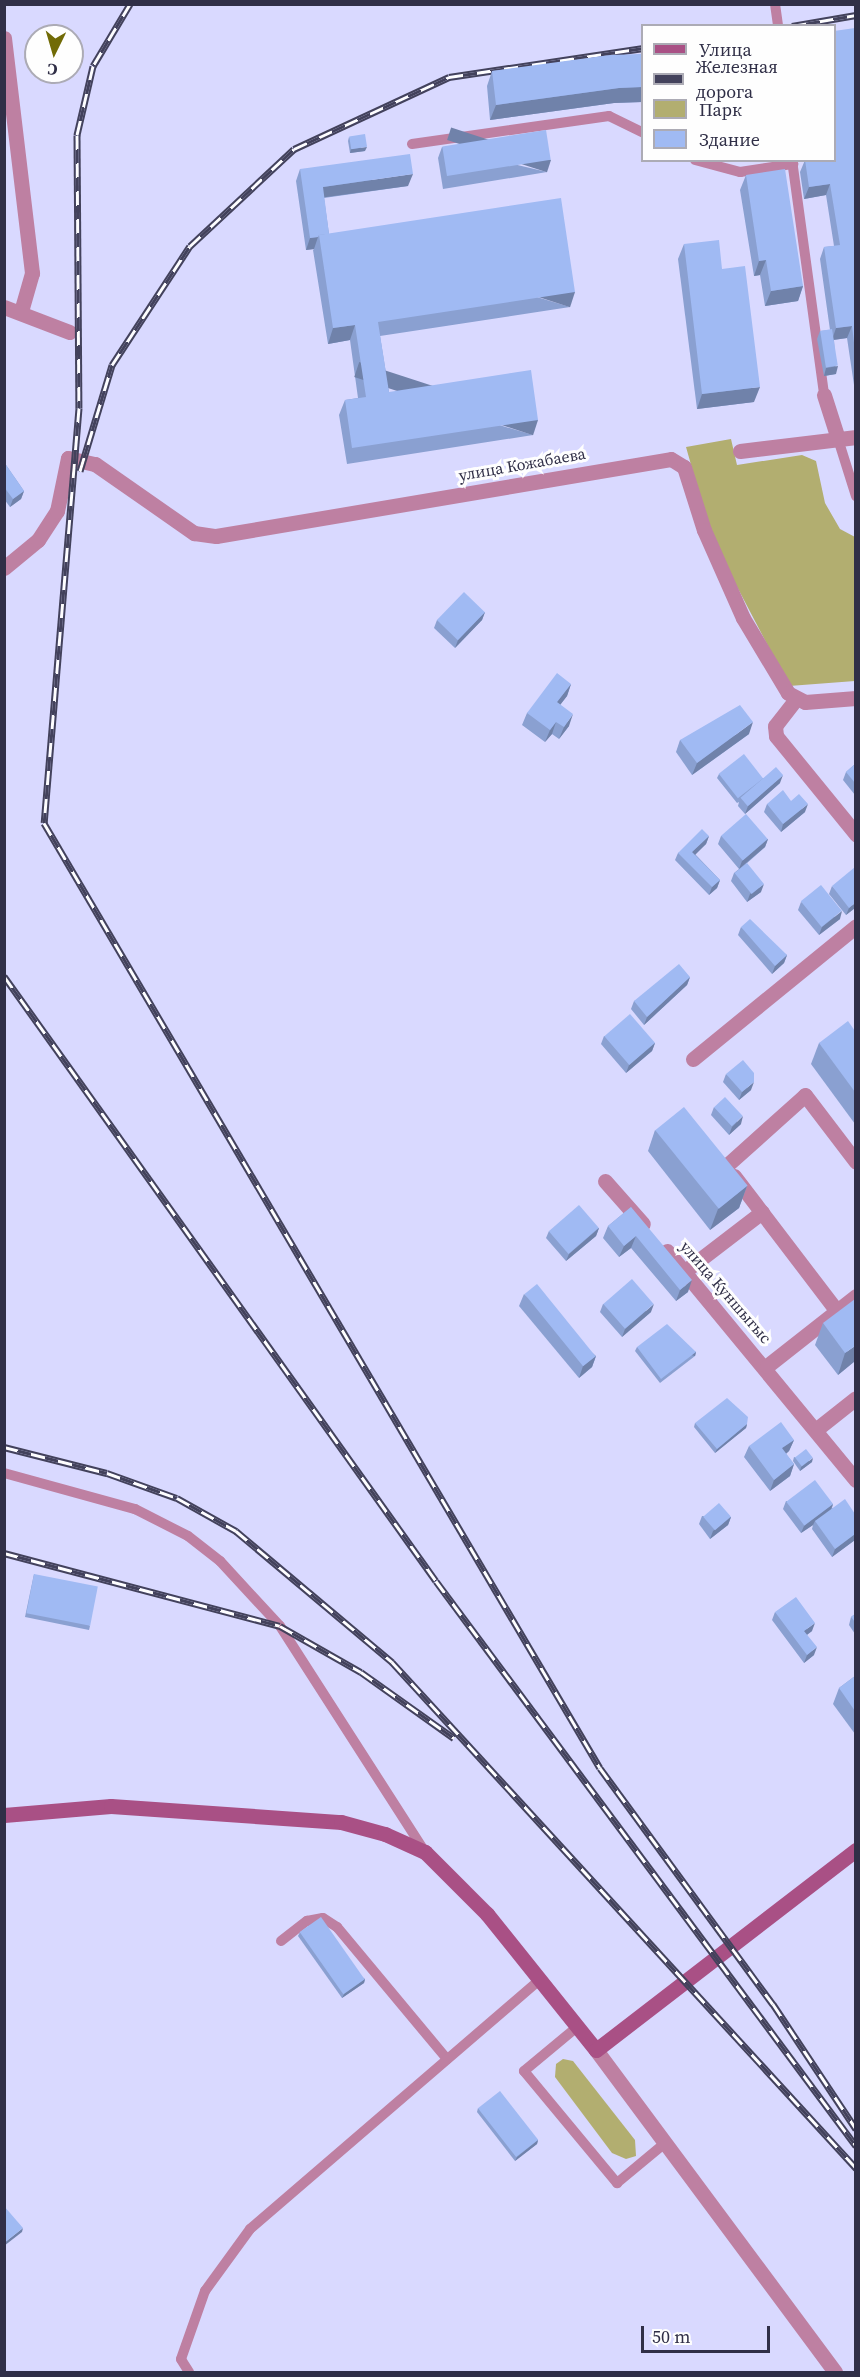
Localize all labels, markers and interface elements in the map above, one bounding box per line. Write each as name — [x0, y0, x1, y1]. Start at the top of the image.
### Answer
north arrow — [24, 24, 84, 84]
legend — [641, 24, 836, 162]
text: Улица — [699, 37, 752, 62]
text: Железная дорога — [696, 54, 778, 104]
text: С — [47, 59, 59, 81]
text: Парк — [699, 97, 742, 122]
text: Здание — [699, 127, 760, 152]
street label: улица Кожабаева — [457, 443, 587, 485]
street label: улица Куншыгыс — [676, 1237, 776, 1347]
scale bar — [644, 2314, 773, 2352]
text: 50 m — [652, 2324, 690, 2349]

